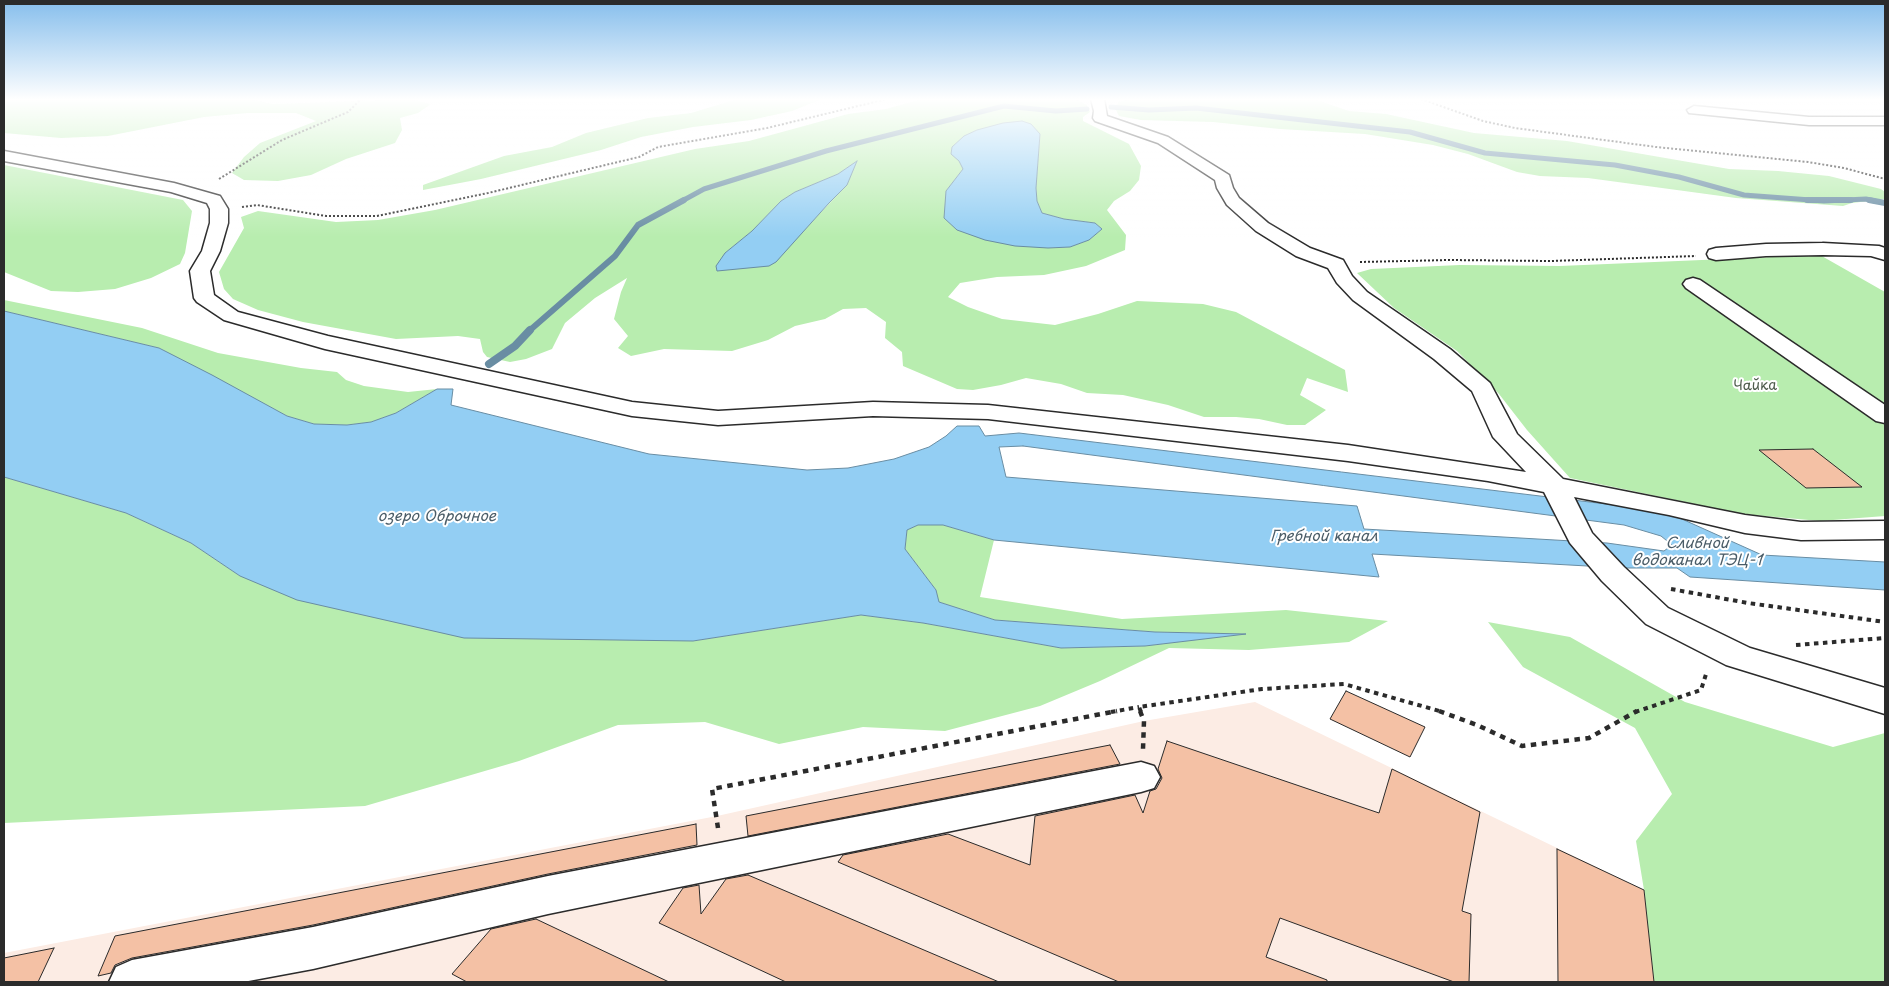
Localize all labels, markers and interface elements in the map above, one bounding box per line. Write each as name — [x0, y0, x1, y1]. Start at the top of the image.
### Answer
park label: Чайка — [1733, 378, 1777, 394]
water label: озеро Оброчное — [378, 508, 496, 526]
water label: Гребной канал — [1270, 528, 1378, 546]
water label: Сливной водоканал ТЭЦ-1 — [1632, 535, 1762, 570]

